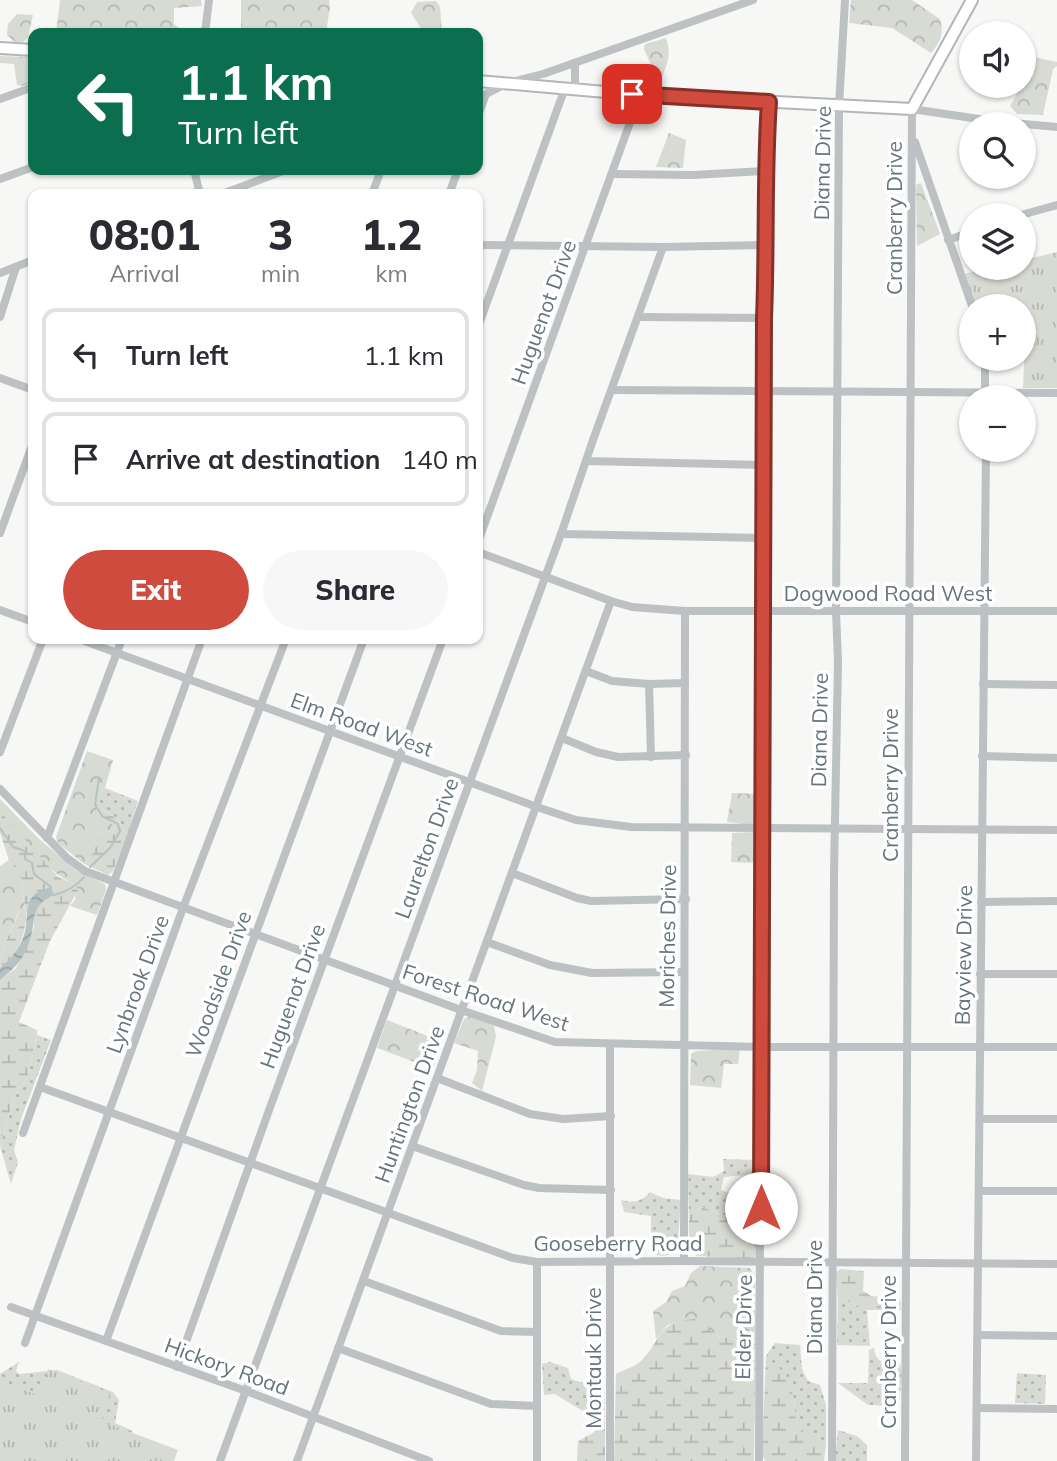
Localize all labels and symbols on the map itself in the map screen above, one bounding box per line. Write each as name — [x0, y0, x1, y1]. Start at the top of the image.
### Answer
pin — [602, 64, 662, 124]
street label: Diana Drive — [808, 106, 836, 220]
street label: Cranberry Drive — [881, 141, 907, 295]
street label: Huguenot Drive — [505, 236, 581, 388]
street label: Dogwood Road West — [784, 580, 992, 606]
street label: Diana Drive — [805, 673, 833, 787]
street label: Elm Road West — [287, 686, 437, 762]
street label: Cranberry Drive — [877, 708, 903, 862]
street label: Laurelton Drive — [389, 774, 463, 922]
street label: Moriches Drive — [653, 864, 681, 1008]
street label: Bayview Drive — [949, 885, 977, 1025]
street label: Woodside Drive — [179, 907, 257, 1061]
street label: Lynbrook Drive — [100, 911, 174, 1057]
street label: Huguenot Drive — [254, 920, 330, 1072]
street label: Forest Road West — [399, 958, 573, 1036]
street label: Huntington Drive — [368, 1022, 450, 1186]
position arrow — [724, 1171, 798, 1245]
street label: Gooseberry Road — [533, 1230, 703, 1256]
street label: Diana Drive — [801, 1240, 827, 1354]
street label: Elder Drive — [729, 1274, 757, 1380]
street label: Cranberry Drive — [875, 1275, 901, 1429]
street label: Montauk Drive — [580, 1287, 606, 1429]
street label: Hickory Road — [161, 1331, 293, 1401]

